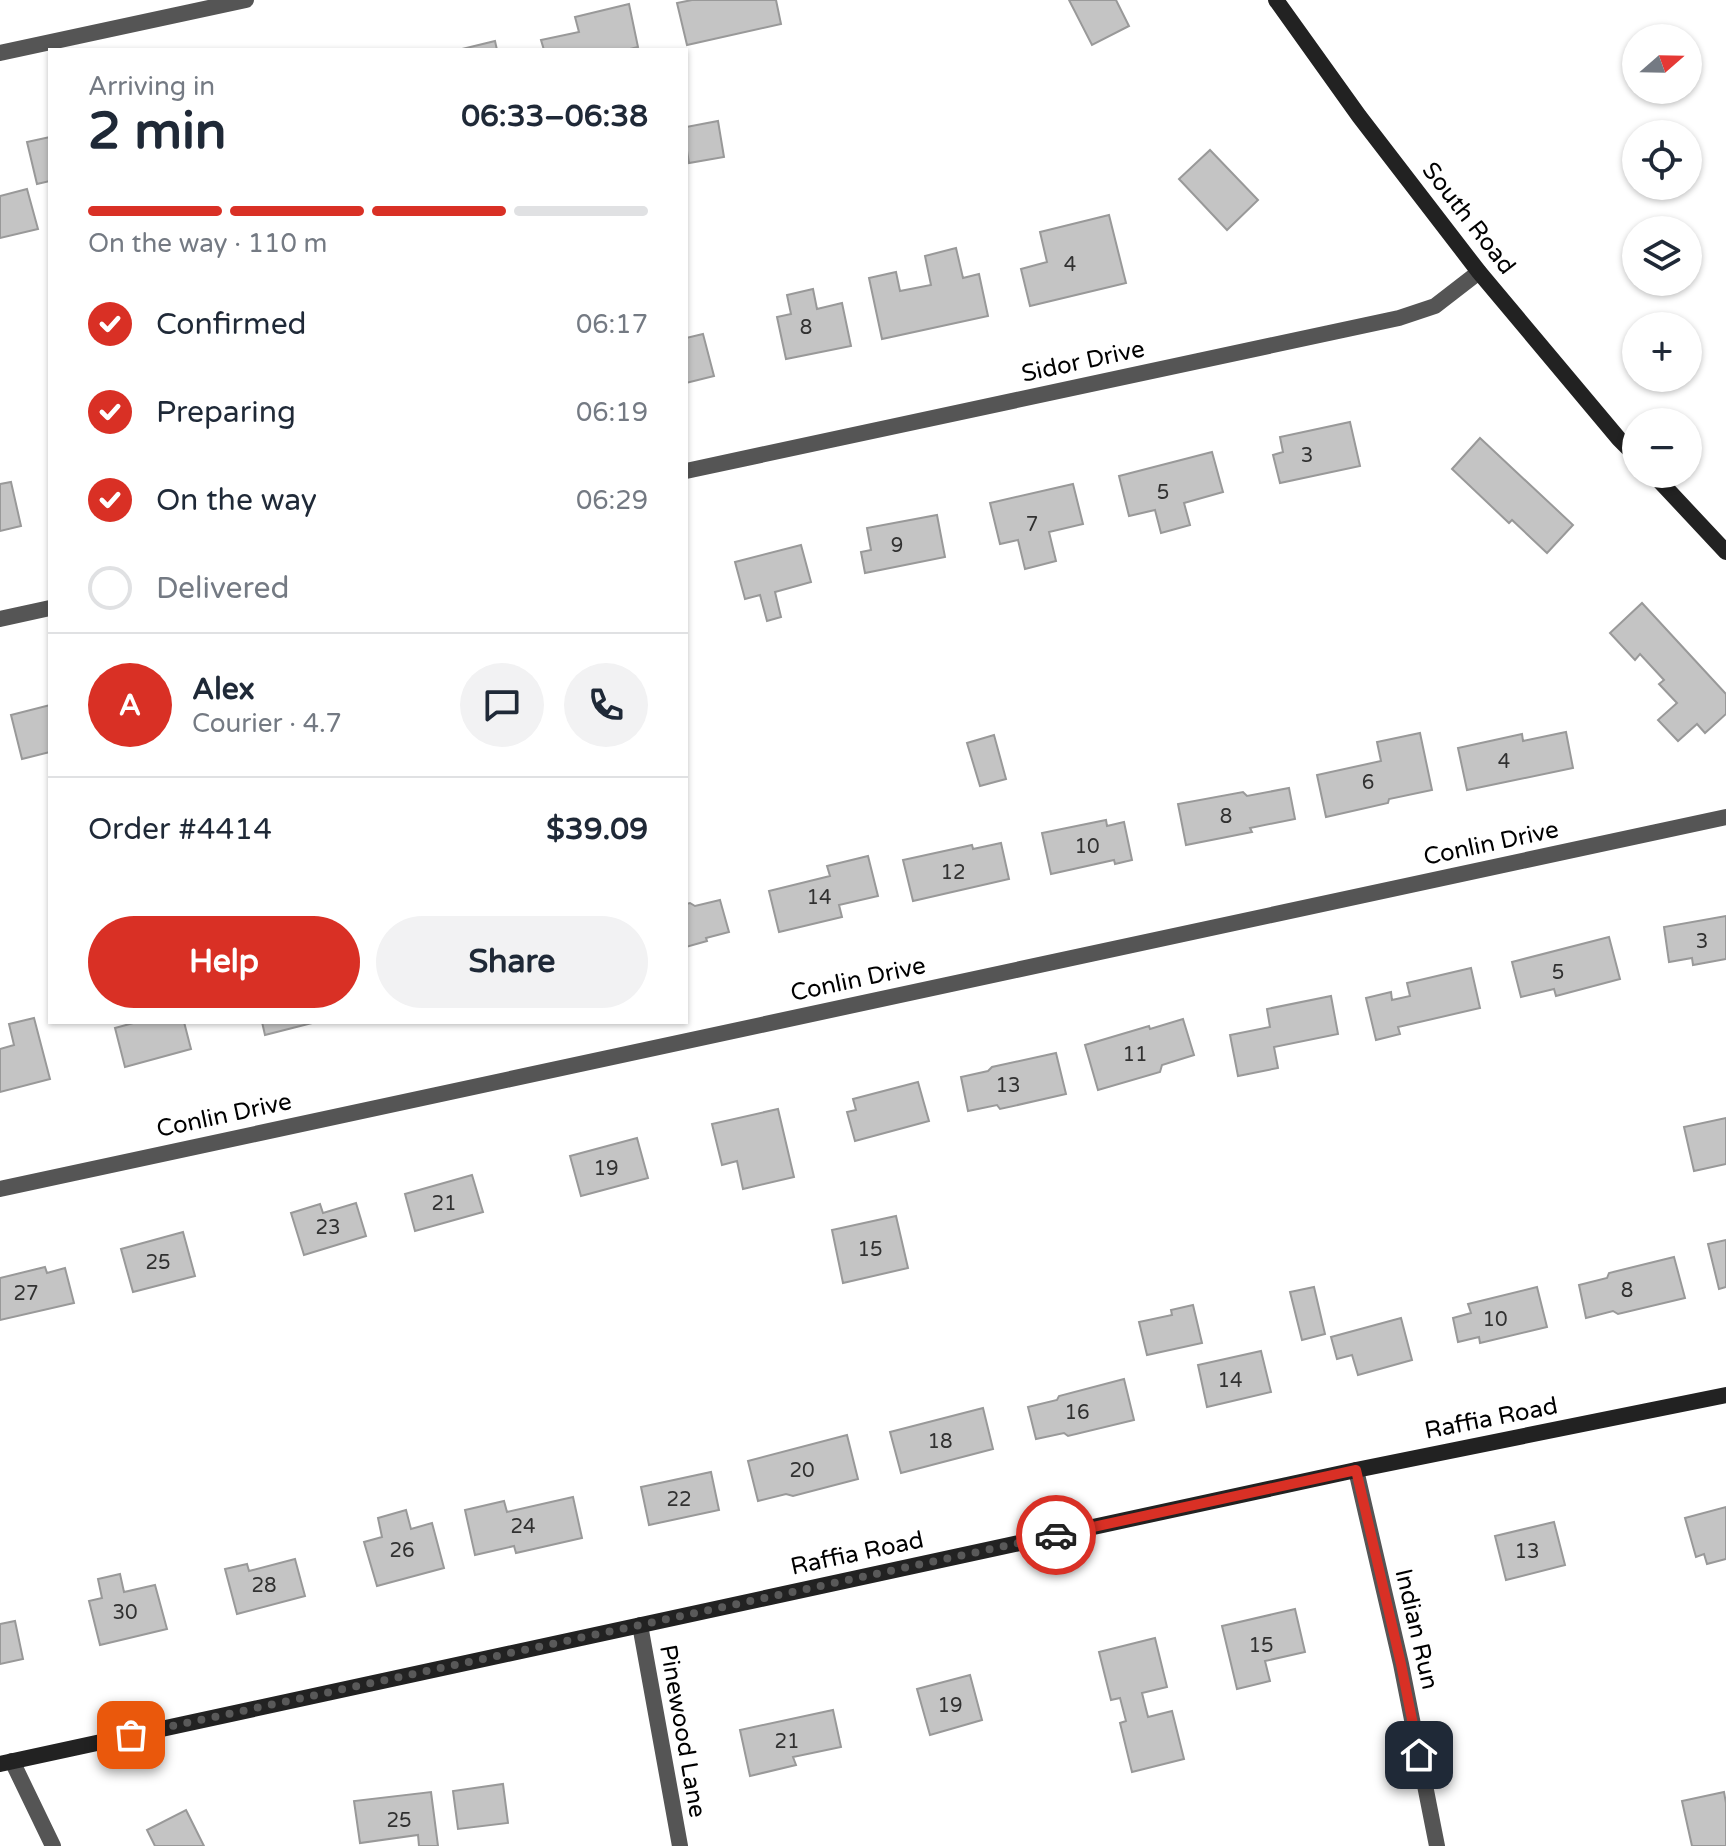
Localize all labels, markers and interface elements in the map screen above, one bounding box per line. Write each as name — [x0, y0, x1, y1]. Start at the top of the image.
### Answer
north arrow — [1622, 24, 1702, 104]
map controls — [1622, 24, 1702, 488]
text: Arriving in — [88, 71, 215, 102]
text: 06:33–06:38 — [461, 98, 648, 135]
text: 2 min — [88, 100, 227, 163]
button: locate — [1622, 120, 1702, 200]
street label: South Road — [1416, 156, 1521, 280]
button: layers — [1622, 216, 1702, 296]
text: On the way · 110 m — [88, 228, 327, 259]
house number: 4 — [1064, 253, 1076, 277]
icon: check — [88, 302, 132, 346]
text: Confirmed — [156, 306, 307, 343]
text: 06:17 — [576, 309, 648, 340]
button: + — [1622, 312, 1702, 392]
house number: 8 — [800, 316, 812, 340]
street label: Sidor Drive — [1019, 334, 1147, 389]
icon: check — [88, 390, 132, 434]
text: Preparing — [156, 394, 296, 431]
text: 06:19 — [576, 397, 648, 428]
button: − — [1622, 408, 1702, 488]
house number: 3 — [1301, 444, 1313, 468]
icon: check — [88, 478, 132, 522]
house number: 5 — [1157, 481, 1169, 505]
text: On the way — [156, 482, 317, 519]
text: 06:29 — [576, 485, 648, 516]
house number: 7 — [1026, 513, 1038, 537]
house number: 9 — [891, 534, 903, 558]
text: Delivered — [156, 570, 290, 607]
button: chat — [460, 663, 544, 747]
button: phone — [564, 663, 648, 747]
text: Alex — [192, 671, 255, 708]
text: A — [119, 687, 141, 724]
text: Courier · 4.7 — [192, 708, 342, 739]
house number: 4 — [1498, 750, 1510, 774]
house number: 6 — [1362, 771, 1374, 795]
house number: 8 — [1220, 805, 1232, 829]
text: Order #4414 — [88, 811, 272, 848]
text: $39.09 — [546, 811, 648, 848]
street label: Conlin Drive — [1421, 815, 1561, 872]
house number: 10 — [1074, 835, 1100, 859]
house number: 12 — [940, 861, 966, 885]
house number: 14 — [806, 886, 832, 910]
button: Help — [88, 916, 360, 1008]
button: Share — [376, 916, 648, 1008]
house number: 3 — [1696, 930, 1708, 954]
street label: Conlin Drive — [788, 951, 928, 1008]
house number: 5 — [1552, 961, 1564, 985]
house number: 11 — [1122, 1043, 1148, 1067]
house number: 13 — [995, 1074, 1021, 1098]
street label: Conlin Drive — [154, 1087, 294, 1144]
house number: 19 — [593, 1157, 619, 1181]
house number: 21 — [431, 1192, 457, 1216]
house number: 23 — [315, 1216, 341, 1240]
house number: 15 — [857, 1238, 883, 1262]
house number: 25 — [145, 1251, 171, 1275]
house number: 8 — [1621, 1279, 1633, 1303]
house number: 27 — [13, 1282, 39, 1306]
house number: 10 — [1482, 1308, 1508, 1332]
house number: 14 — [1217, 1369, 1243, 1393]
street label: Raffia Road — [1422, 1391, 1560, 1446]
house number: 16 — [1064, 1401, 1090, 1425]
house number: 18 — [927, 1430, 953, 1454]
house number: 20 — [789, 1459, 815, 1483]
house number: 22 — [666, 1488, 692, 1512]
courier — [1016, 1495, 1096, 1575]
icon: car — [1034, 1513, 1078, 1557]
house number: 24 — [510, 1515, 536, 1539]
street label: Raffia Road — [788, 1525, 926, 1582]
house number: 26 — [389, 1539, 415, 1563]
house number: 13 — [1514, 1540, 1540, 1564]
street label: Indian Run — [1389, 1566, 1444, 1692]
house number: 28 — [251, 1574, 277, 1598]
house number: 30 — [112, 1601, 138, 1625]
house number: 15 — [1248, 1634, 1274, 1658]
street label: Pinewood Lane — [653, 1642, 712, 1820]
house number: 19 — [937, 1694, 963, 1718]
pin — [97, 1701, 165, 1769]
icon: bag — [109, 1713, 153, 1757]
pin — [1385, 1721, 1453, 1789]
house number: 21 — [774, 1730, 800, 1754]
icon: home — [1397, 1733, 1441, 1777]
house number: 25 — [386, 1809, 412, 1833]

